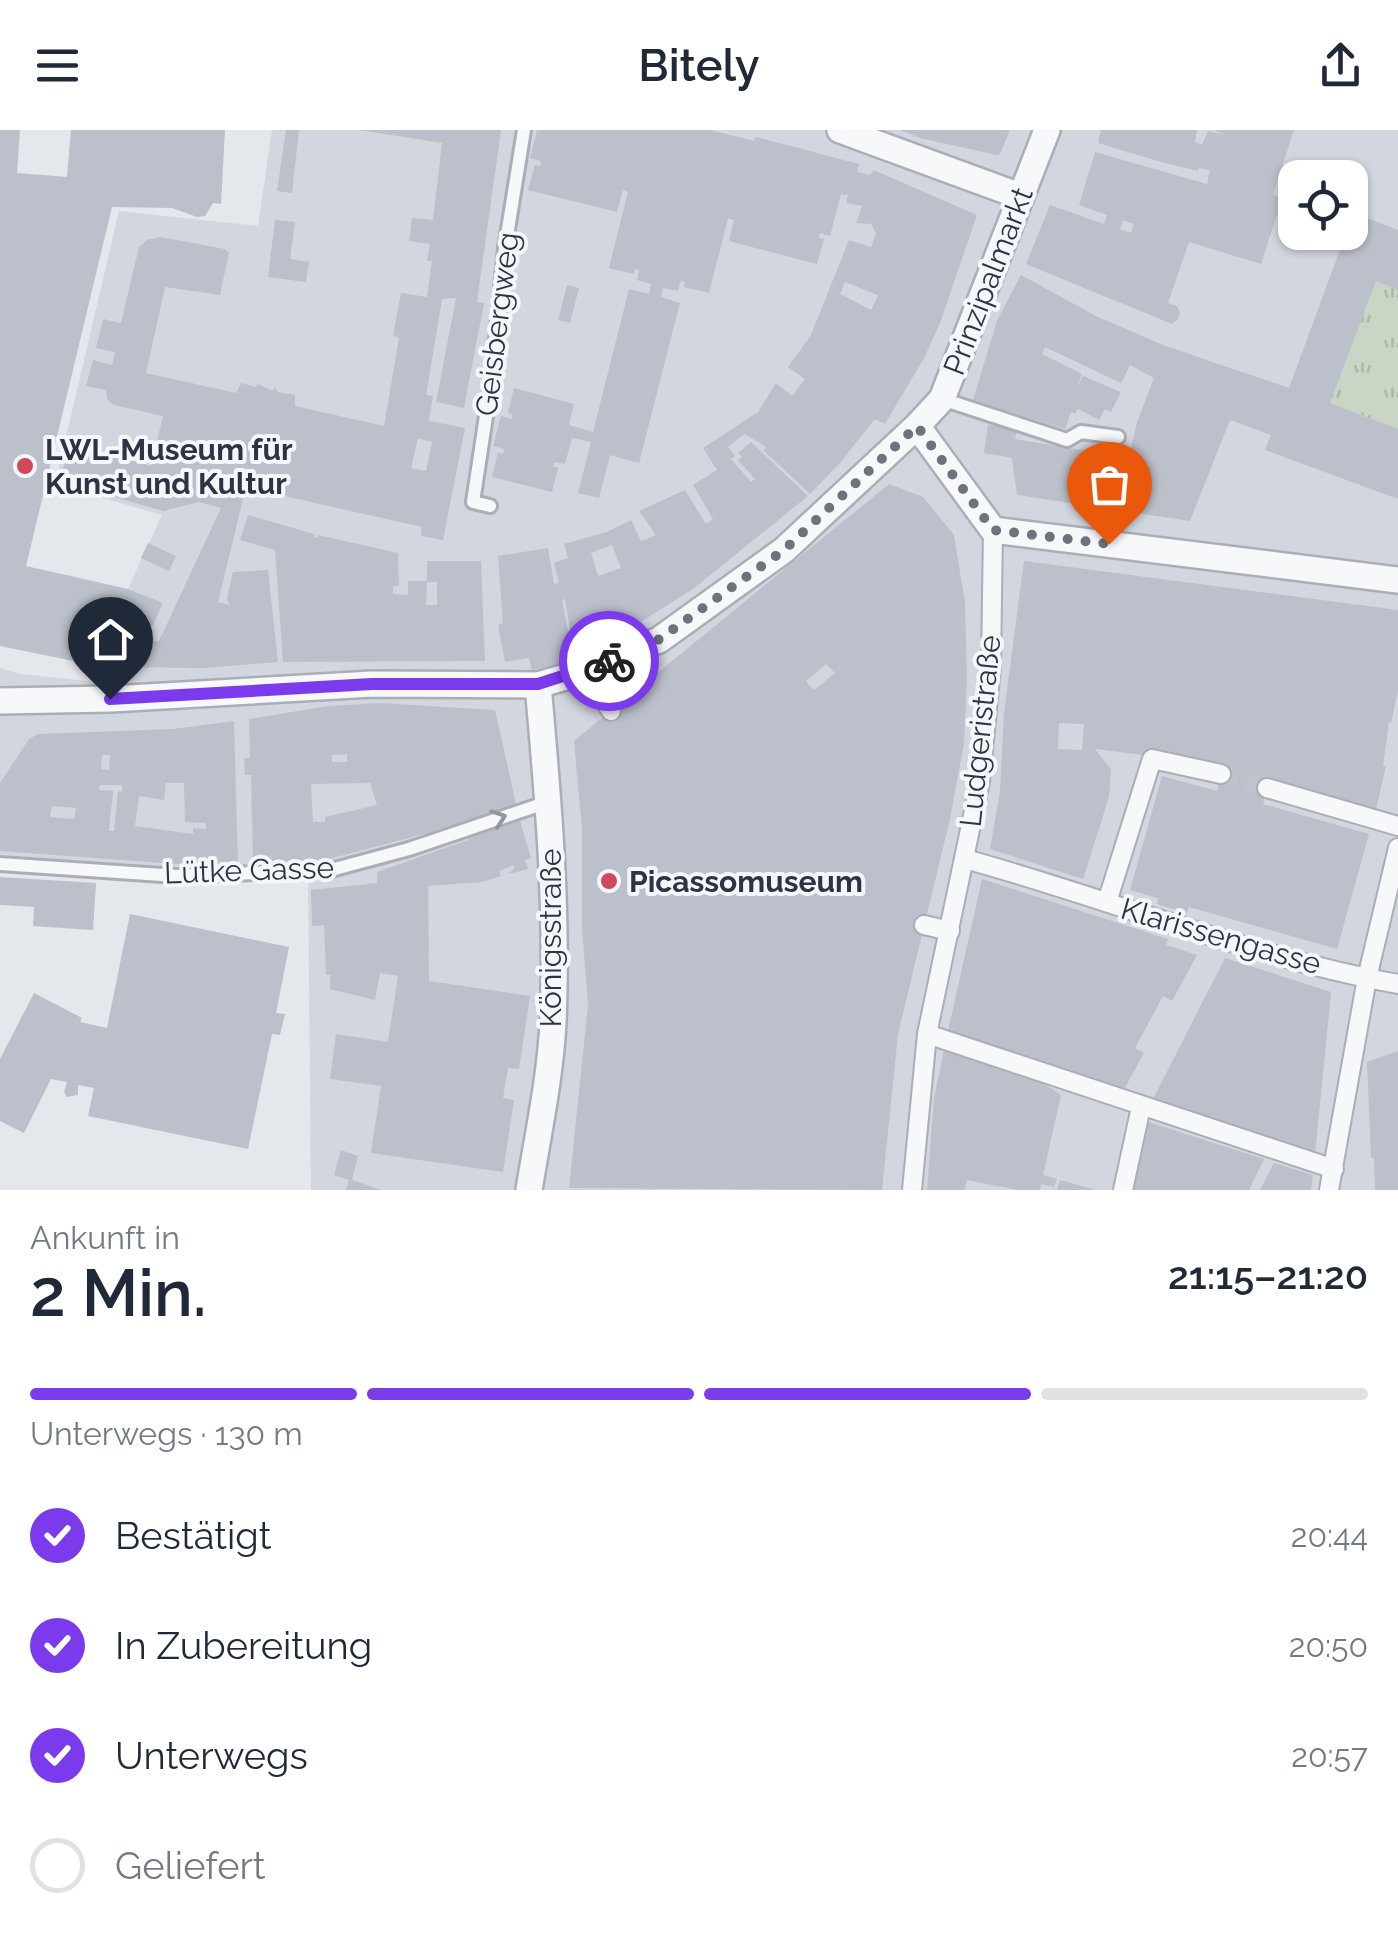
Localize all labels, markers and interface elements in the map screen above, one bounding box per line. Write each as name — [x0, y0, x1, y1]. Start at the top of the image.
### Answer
icon: menu — [30, 38, 85, 93]
icon: share — [1313, 38, 1368, 93]
text: Bitely — [638, 39, 760, 92]
map controls — [1278, 160, 1368, 250]
button: locate — [1278, 160, 1368, 250]
street label: Prinzipalmarkt — [936, 182, 1040, 380]
street label: Geisbergweg — [468, 230, 526, 418]
place label: LWL-Museum für Kunst und Kultur — [45, 432, 293, 501]
pin — [1067, 442, 1152, 545]
marker: LWL-Museum für Kunst und Kultur — [14, 455, 36, 477]
icon: bag — [1082, 457, 1137, 512]
pin — [68, 597, 153, 700]
courier — [559, 611, 659, 711]
icon: home — [83, 612, 138, 667]
street label: Ludgeristraße — [953, 633, 1007, 829]
icon: bike — [582, 634, 637, 689]
one-way arrow — [490, 810, 507, 830]
street label: Königsstraße — [533, 849, 568, 1027]
street label: Lütke Gasse — [163, 850, 335, 890]
place label: Picassomuseum — [629, 864, 863, 899]
marker: Picassomuseum — [598, 870, 620, 892]
street label: Klarissengasse — [1117, 891, 1325, 981]
text: Ankunft in — [30, 1219, 180, 1256]
text: 21:15–21:20 — [1168, 1253, 1368, 1298]
text: 2 Min. — [30, 1255, 207, 1331]
text: Unterwegs · 130 m — [30, 1415, 303, 1452]
icon: check — [30, 1508, 85, 1563]
text: Bestätigt — [115, 1513, 272, 1558]
text: 20:44 — [1291, 1517, 1368, 1554]
icon: check — [30, 1618, 85, 1673]
text: In Zubereitung — [115, 1623, 372, 1668]
text: 20:50 — [1289, 1627, 1368, 1664]
icon: check — [30, 1728, 85, 1783]
text: Unterwegs — [115, 1733, 308, 1778]
text: 20:57 — [1291, 1737, 1368, 1774]
text: Geliefert — [115, 1843, 266, 1888]

